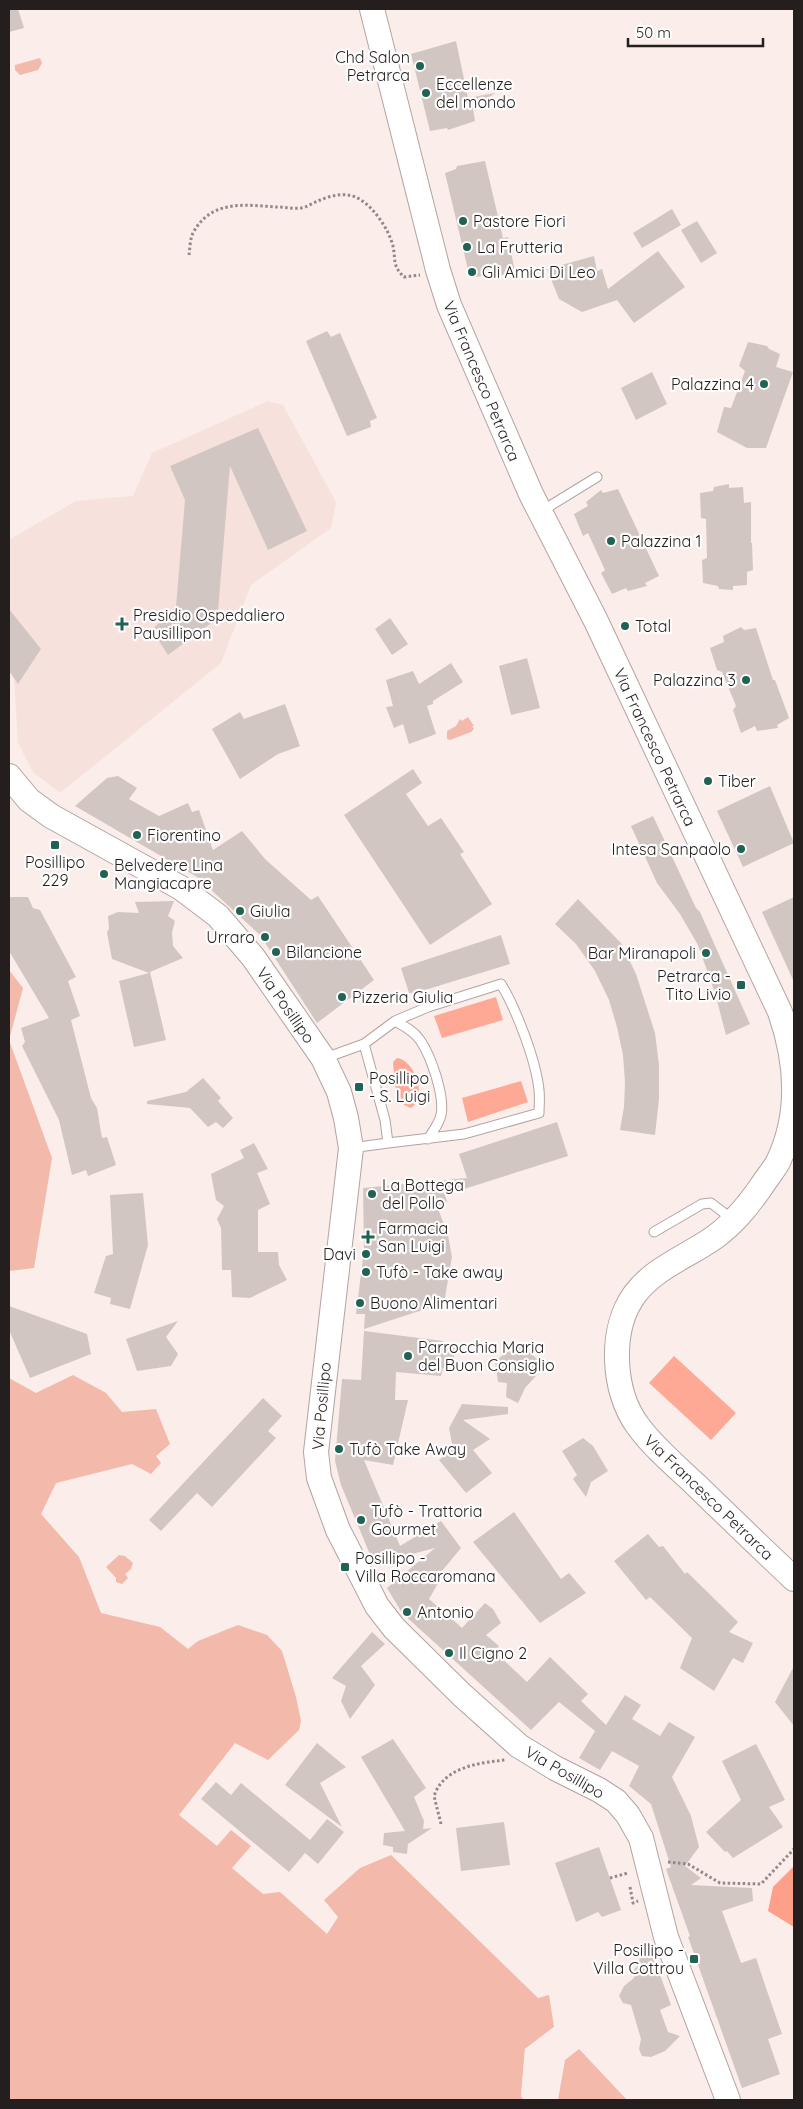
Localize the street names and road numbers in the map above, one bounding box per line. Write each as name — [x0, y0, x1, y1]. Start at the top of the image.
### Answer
street label: Via Francesco Petrarca — [439, 298, 525, 464]
street label: Via Francesco Petrarca — [610, 665, 700, 829]
street label: Via Posillipo — [252, 963, 320, 1047]
street label: Via Posillipo — [307, 1361, 335, 1451]
street label: Via Francesco Petrarca — [640, 1430, 778, 1564]
street label: Via Posillipo — [522, 1741, 608, 1803]

